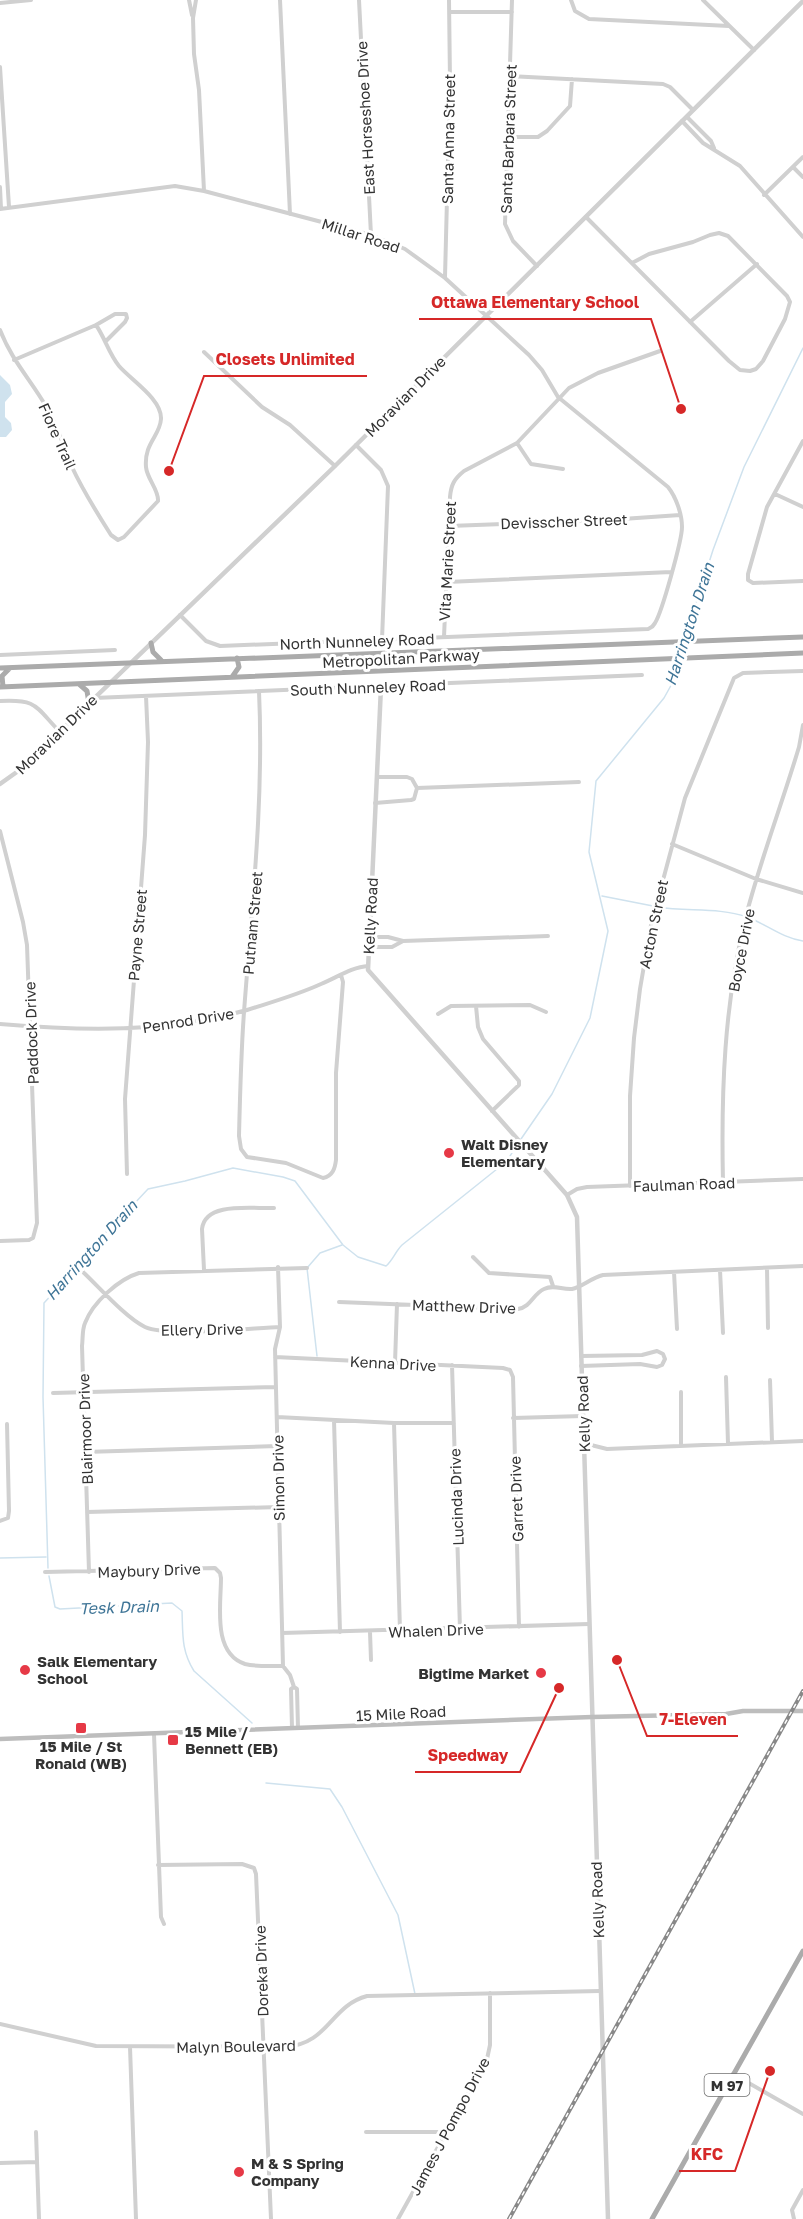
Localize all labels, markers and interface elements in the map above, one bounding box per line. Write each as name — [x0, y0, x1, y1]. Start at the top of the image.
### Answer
street label: East Horseshoe Drive — [352, 40, 378, 195]
street label: Santa Barbara Street — [496, 64, 520, 214]
street label: Santa Anna Street — [438, 74, 458, 204]
street label: Millar Road — [320, 214, 402, 256]
callout: Ottawa Elementary School — [419, 285, 651, 319]
text: Ottawa Elementary School — [431, 292, 640, 312]
callout: Closets Unlimited — [204, 342, 367, 376]
text: Closets Unlimited — [215, 349, 355, 369]
street label: Moravian Drive — [361, 352, 449, 440]
street label: Fiore Trail — [35, 400, 81, 472]
street label: Vita Marie Street — [435, 500, 459, 622]
street label: Devisscher Street — [500, 510, 628, 532]
water label: Harrington Drain — [660, 559, 719, 688]
street label: North Nunneley Road — [279, 629, 435, 653]
street label: Metropolitan Parkway — [322, 645, 481, 671]
street label: South Nunneley Road — [290, 675, 446, 699]
street label: Moravian Drive — [11, 690, 101, 778]
street label: Putnam Street — [239, 870, 265, 976]
street label: Kelly Road — [359, 877, 381, 955]
street label: Acton Street — [635, 878, 671, 970]
street label: Payne Street — [124, 888, 150, 982]
street label: Boyce Drive — [724, 906, 758, 993]
street label: Paddock Drive — [20, 981, 42, 1085]
street label: Penrod Drive — [141, 1004, 235, 1036]
place label: Walt Disney Elementary — [461, 1135, 548, 1170]
marker: Walt Disney Elementary — [442, 1146, 456, 1160]
street label: Faulman Road — [632, 1173, 736, 1195]
water label: Harrington Drain — [41, 1195, 142, 1304]
street label: Matthew Drive — [412, 1295, 517, 1317]
street label: Ellery Drive — [160, 1319, 244, 1339]
street label: Kenna Drive — [349, 1352, 437, 1374]
street label: Blairmoor Drive — [74, 1373, 96, 1485]
street label: Kelly Road — [573, 1375, 593, 1453]
street label: Simon Drive — [268, 1435, 288, 1521]
street label: Lucinda Drive — [445, 1448, 467, 1546]
street label: Garret Drive — [505, 1455, 526, 1542]
street label: Maybury Drive — [97, 1559, 201, 1581]
water label: Tesk Drain — [79, 1596, 160, 1618]
street label: Whalen Drive — [388, 1619, 484, 1641]
place label: Salk Elementary School — [37, 1652, 157, 1687]
marker: Salk Elementary School — [18, 1663, 32, 1677]
place label: Bigtime Market — [418, 1664, 529, 1682]
marker: Bigtime Market — [534, 1666, 548, 1680]
street label: 15 Mile Road — [355, 1702, 447, 1724]
callout: 7-Eleven — [647, 1702, 738, 1736]
text: 7-Eleven — [659, 1709, 727, 1729]
marker: 15 Mile / St Ronald (WB) — [74, 1721, 88, 1735]
place label: 15 Mile / Bennett (EB) — [185, 1722, 278, 1757]
marker: 15 Mile / Bennett (EB) — [166, 1733, 180, 1747]
place label: 15 Mile / St Ronald (WB) — [35, 1737, 127, 1772]
callout: Speedway — [415, 1738, 520, 1772]
text: Speedway — [428, 1745, 509, 1765]
street label: Kelly Road — [587, 1861, 607, 1939]
street label: Doreka Drive — [250, 1925, 272, 2017]
street label: Malyn Boulevard — [176, 2036, 296, 2056]
street label: James J Pompo Drive — [405, 2054, 493, 2198]
road number: M 97 — [704, 2074, 750, 2096]
callout: KFC — [679, 2137, 735, 2171]
text: KFC — [691, 2144, 723, 2164]
place label: M & S Spring Company — [251, 2154, 344, 2189]
marker: M & S Spring Company — [232, 2165, 246, 2179]

